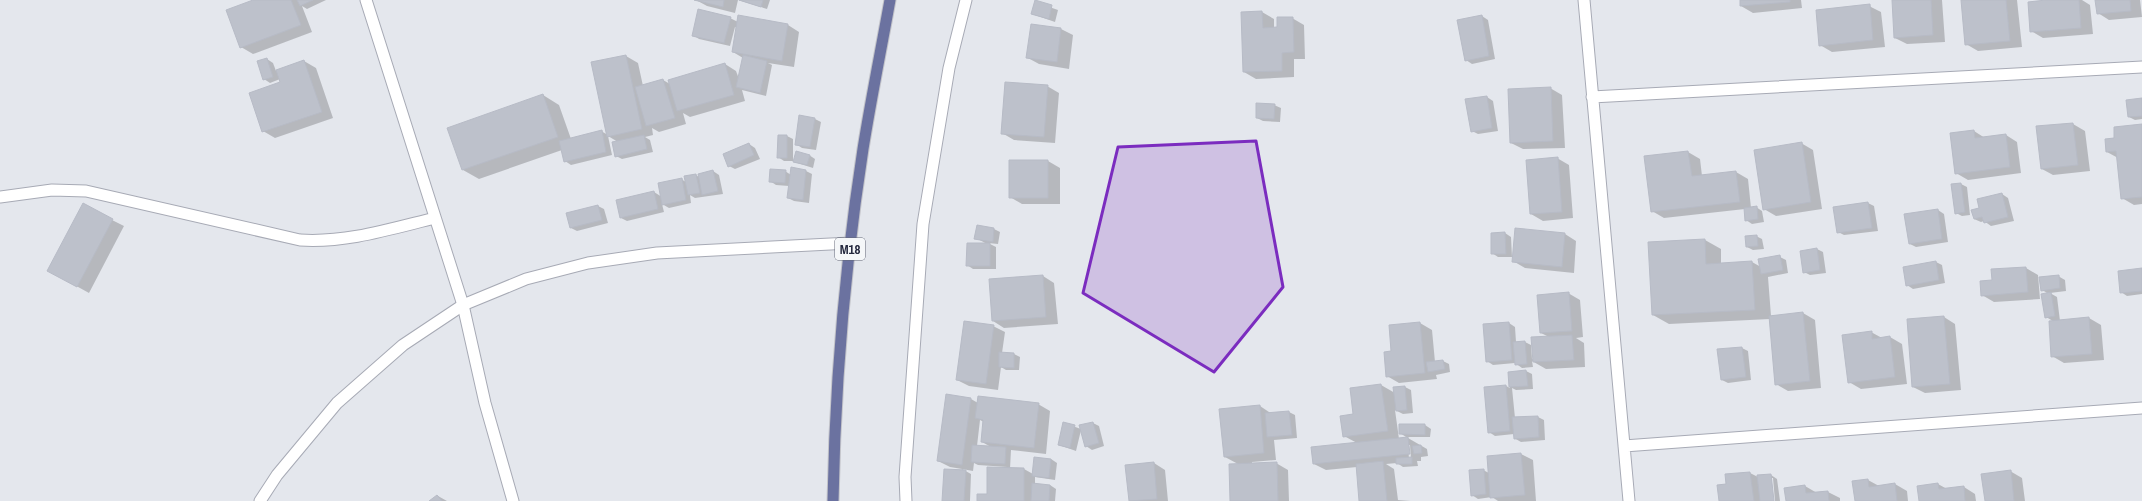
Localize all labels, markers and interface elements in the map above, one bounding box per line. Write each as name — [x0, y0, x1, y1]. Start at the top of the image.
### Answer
road number: M18 — [835, 238, 865, 260]

